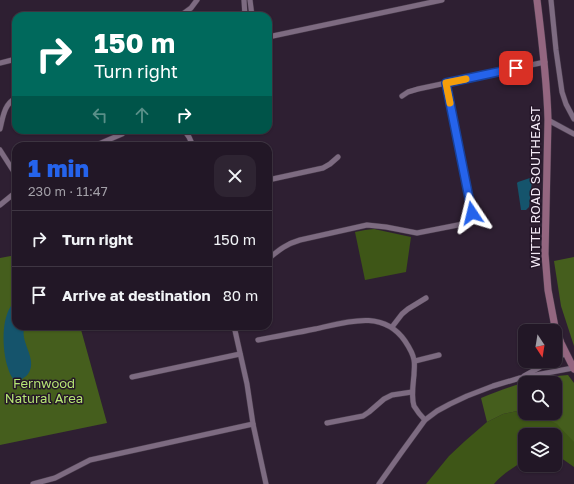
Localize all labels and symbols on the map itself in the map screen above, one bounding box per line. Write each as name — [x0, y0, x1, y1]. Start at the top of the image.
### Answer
pin — [499, 51, 533, 85]
street label: WITTE ROAD SOUTHEAST — [527, 106, 543, 268]
position arrow — [451, 192, 493, 234]
north arrow — [518, 324, 562, 368]
park label: Fernwood Natural Area — [5, 375, 83, 406]

